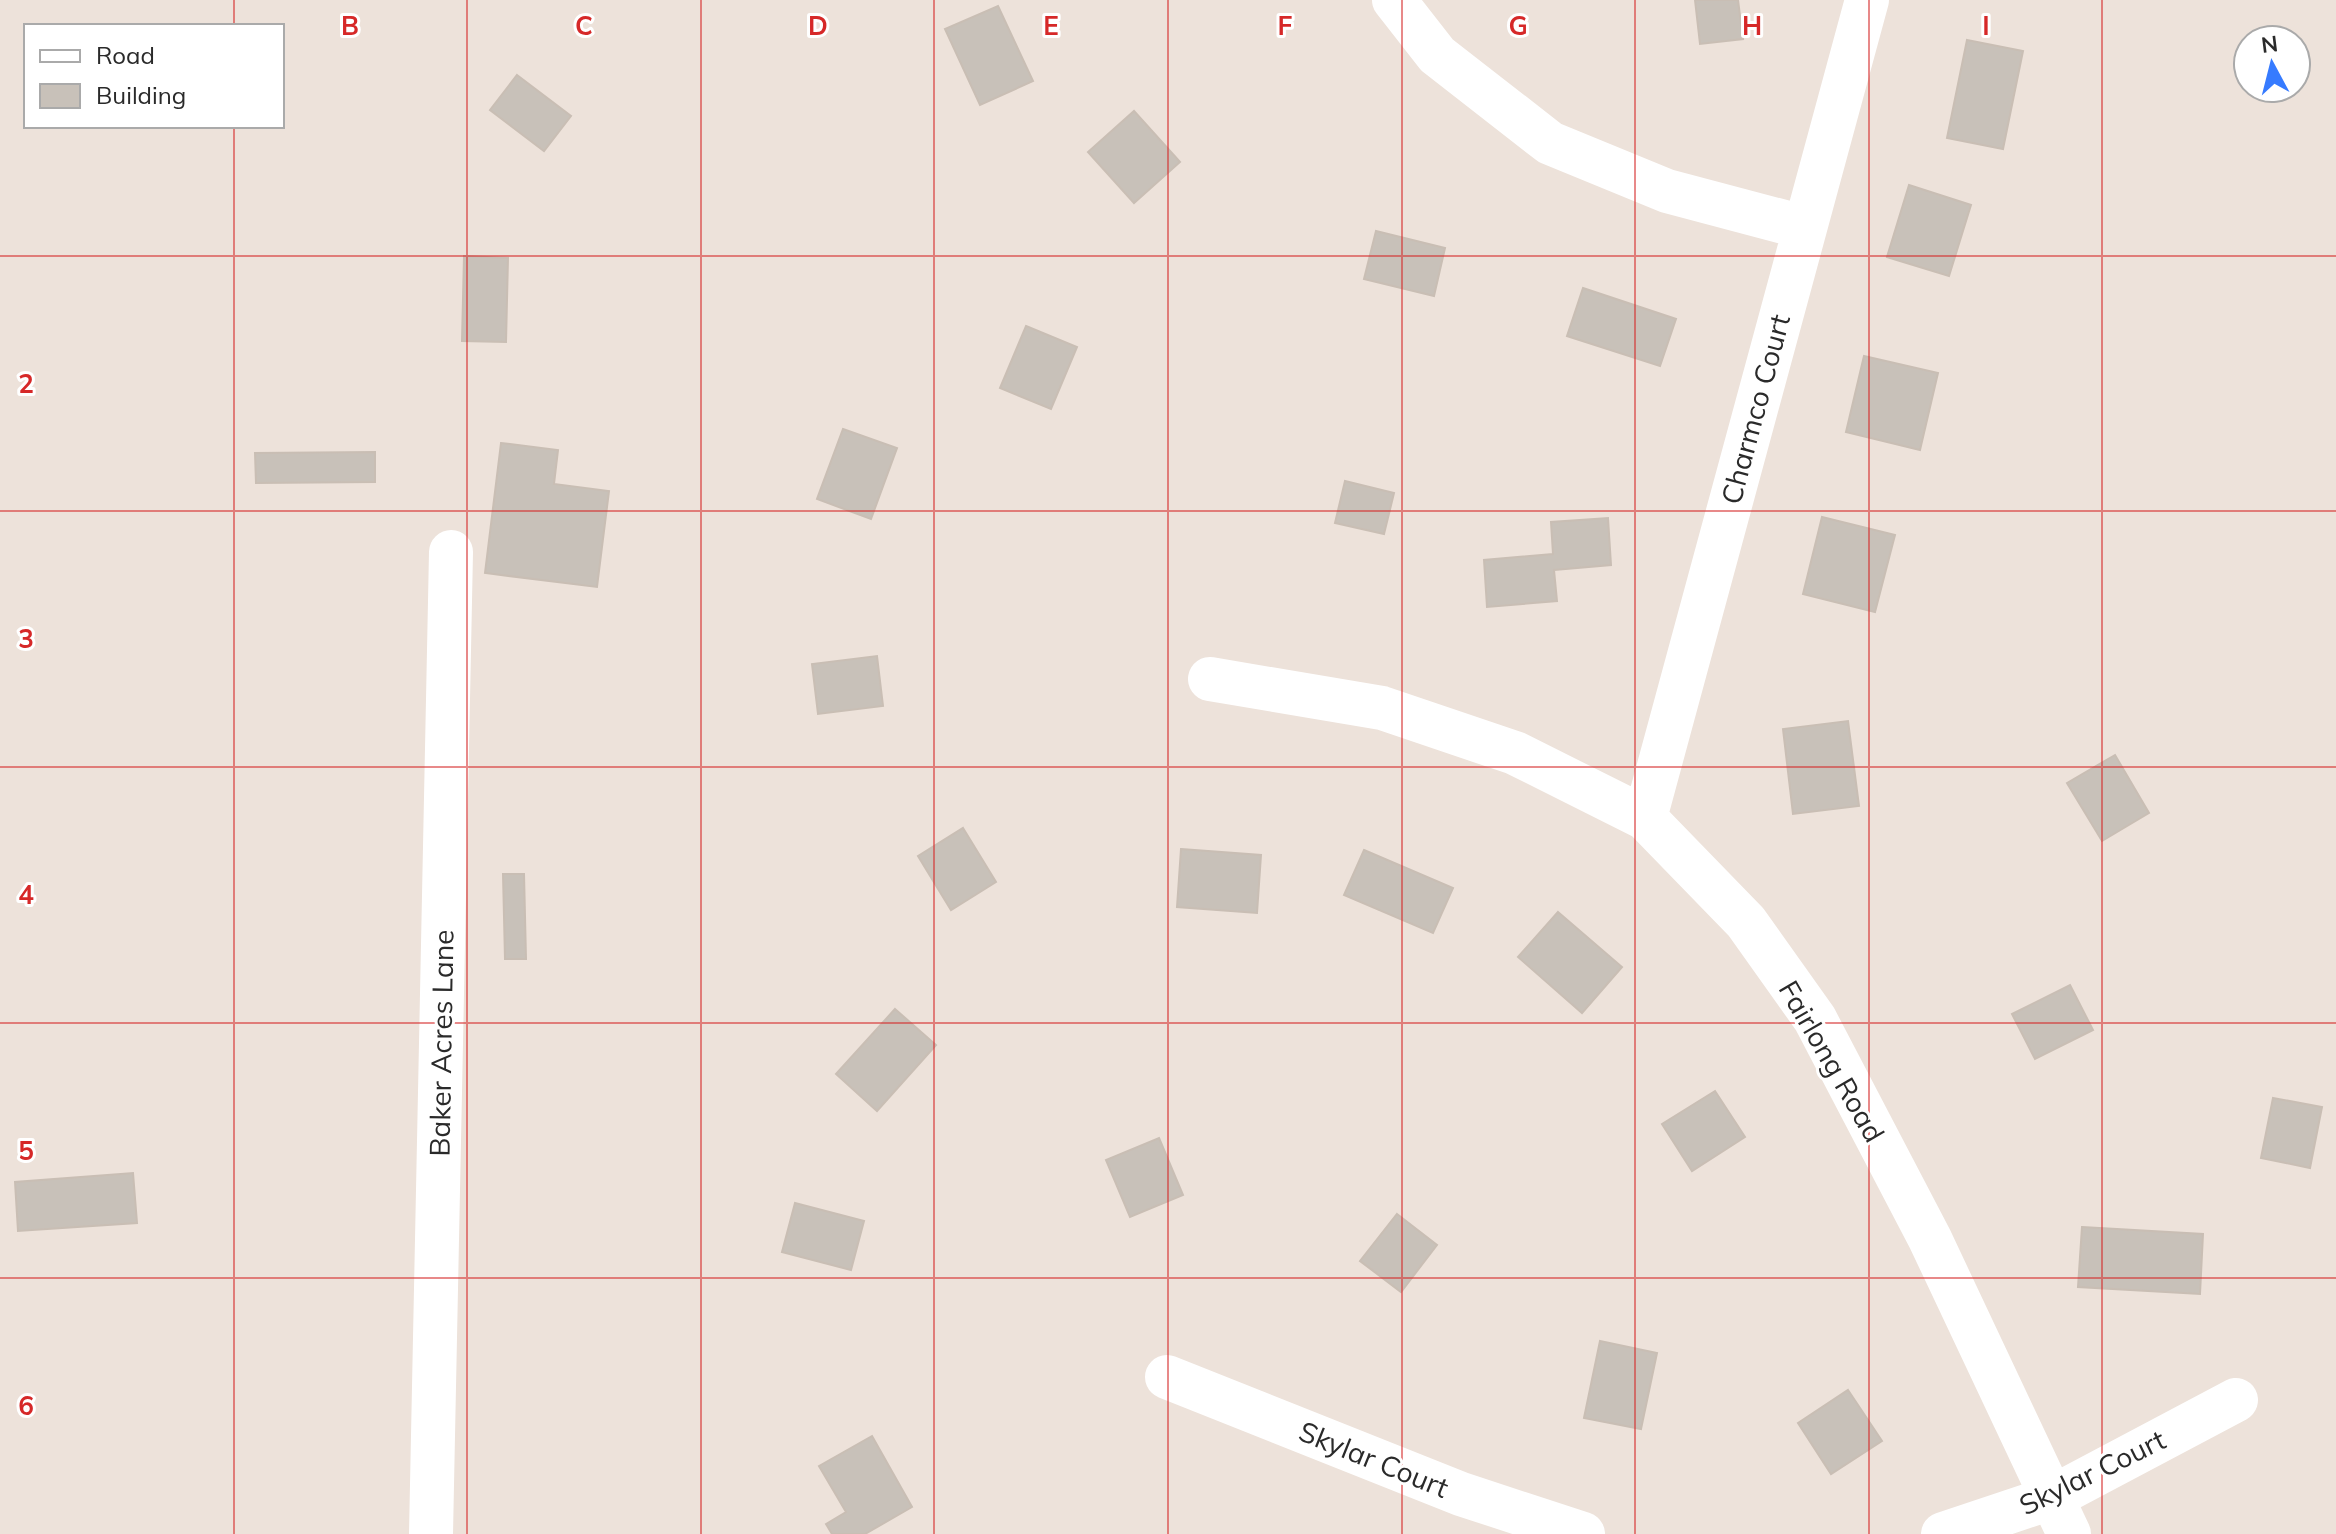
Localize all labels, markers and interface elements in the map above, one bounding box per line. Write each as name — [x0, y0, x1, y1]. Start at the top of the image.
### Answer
text: B — [341, 9, 359, 42]
text: C — [575, 9, 593, 42]
text: D — [808, 9, 828, 42]
text: E — [1043, 9, 1059, 42]
text: F — [1278, 9, 1293, 42]
text: G — [1508, 9, 1528, 42]
text: H — [1742, 9, 1762, 42]
text: I — [1982, 9, 1990, 42]
legend — [24, 24, 284, 128]
north arrow — [2232, 24, 2312, 104]
text: N — [2260, 29, 2280, 59]
text: Road — [96, 40, 155, 70]
text: Building — [96, 80, 186, 110]
street label: Charmco Court — [1713, 310, 1797, 508]
text: 2 — [18, 367, 34, 400]
text: 3 — [18, 622, 34, 655]
text: 4 — [18, 878, 34, 911]
street label: Baker Acres Lane — [422, 929, 460, 1157]
street label: Fairlong Road — [1772, 974, 1892, 1148]
text: 5 — [18, 1134, 34, 1167]
text: 6 — [18, 1389, 34, 1422]
street label: Skylar Court — [1294, 1413, 1454, 1505]
street label: Skylar Court — [2013, 1422, 2171, 1522]

